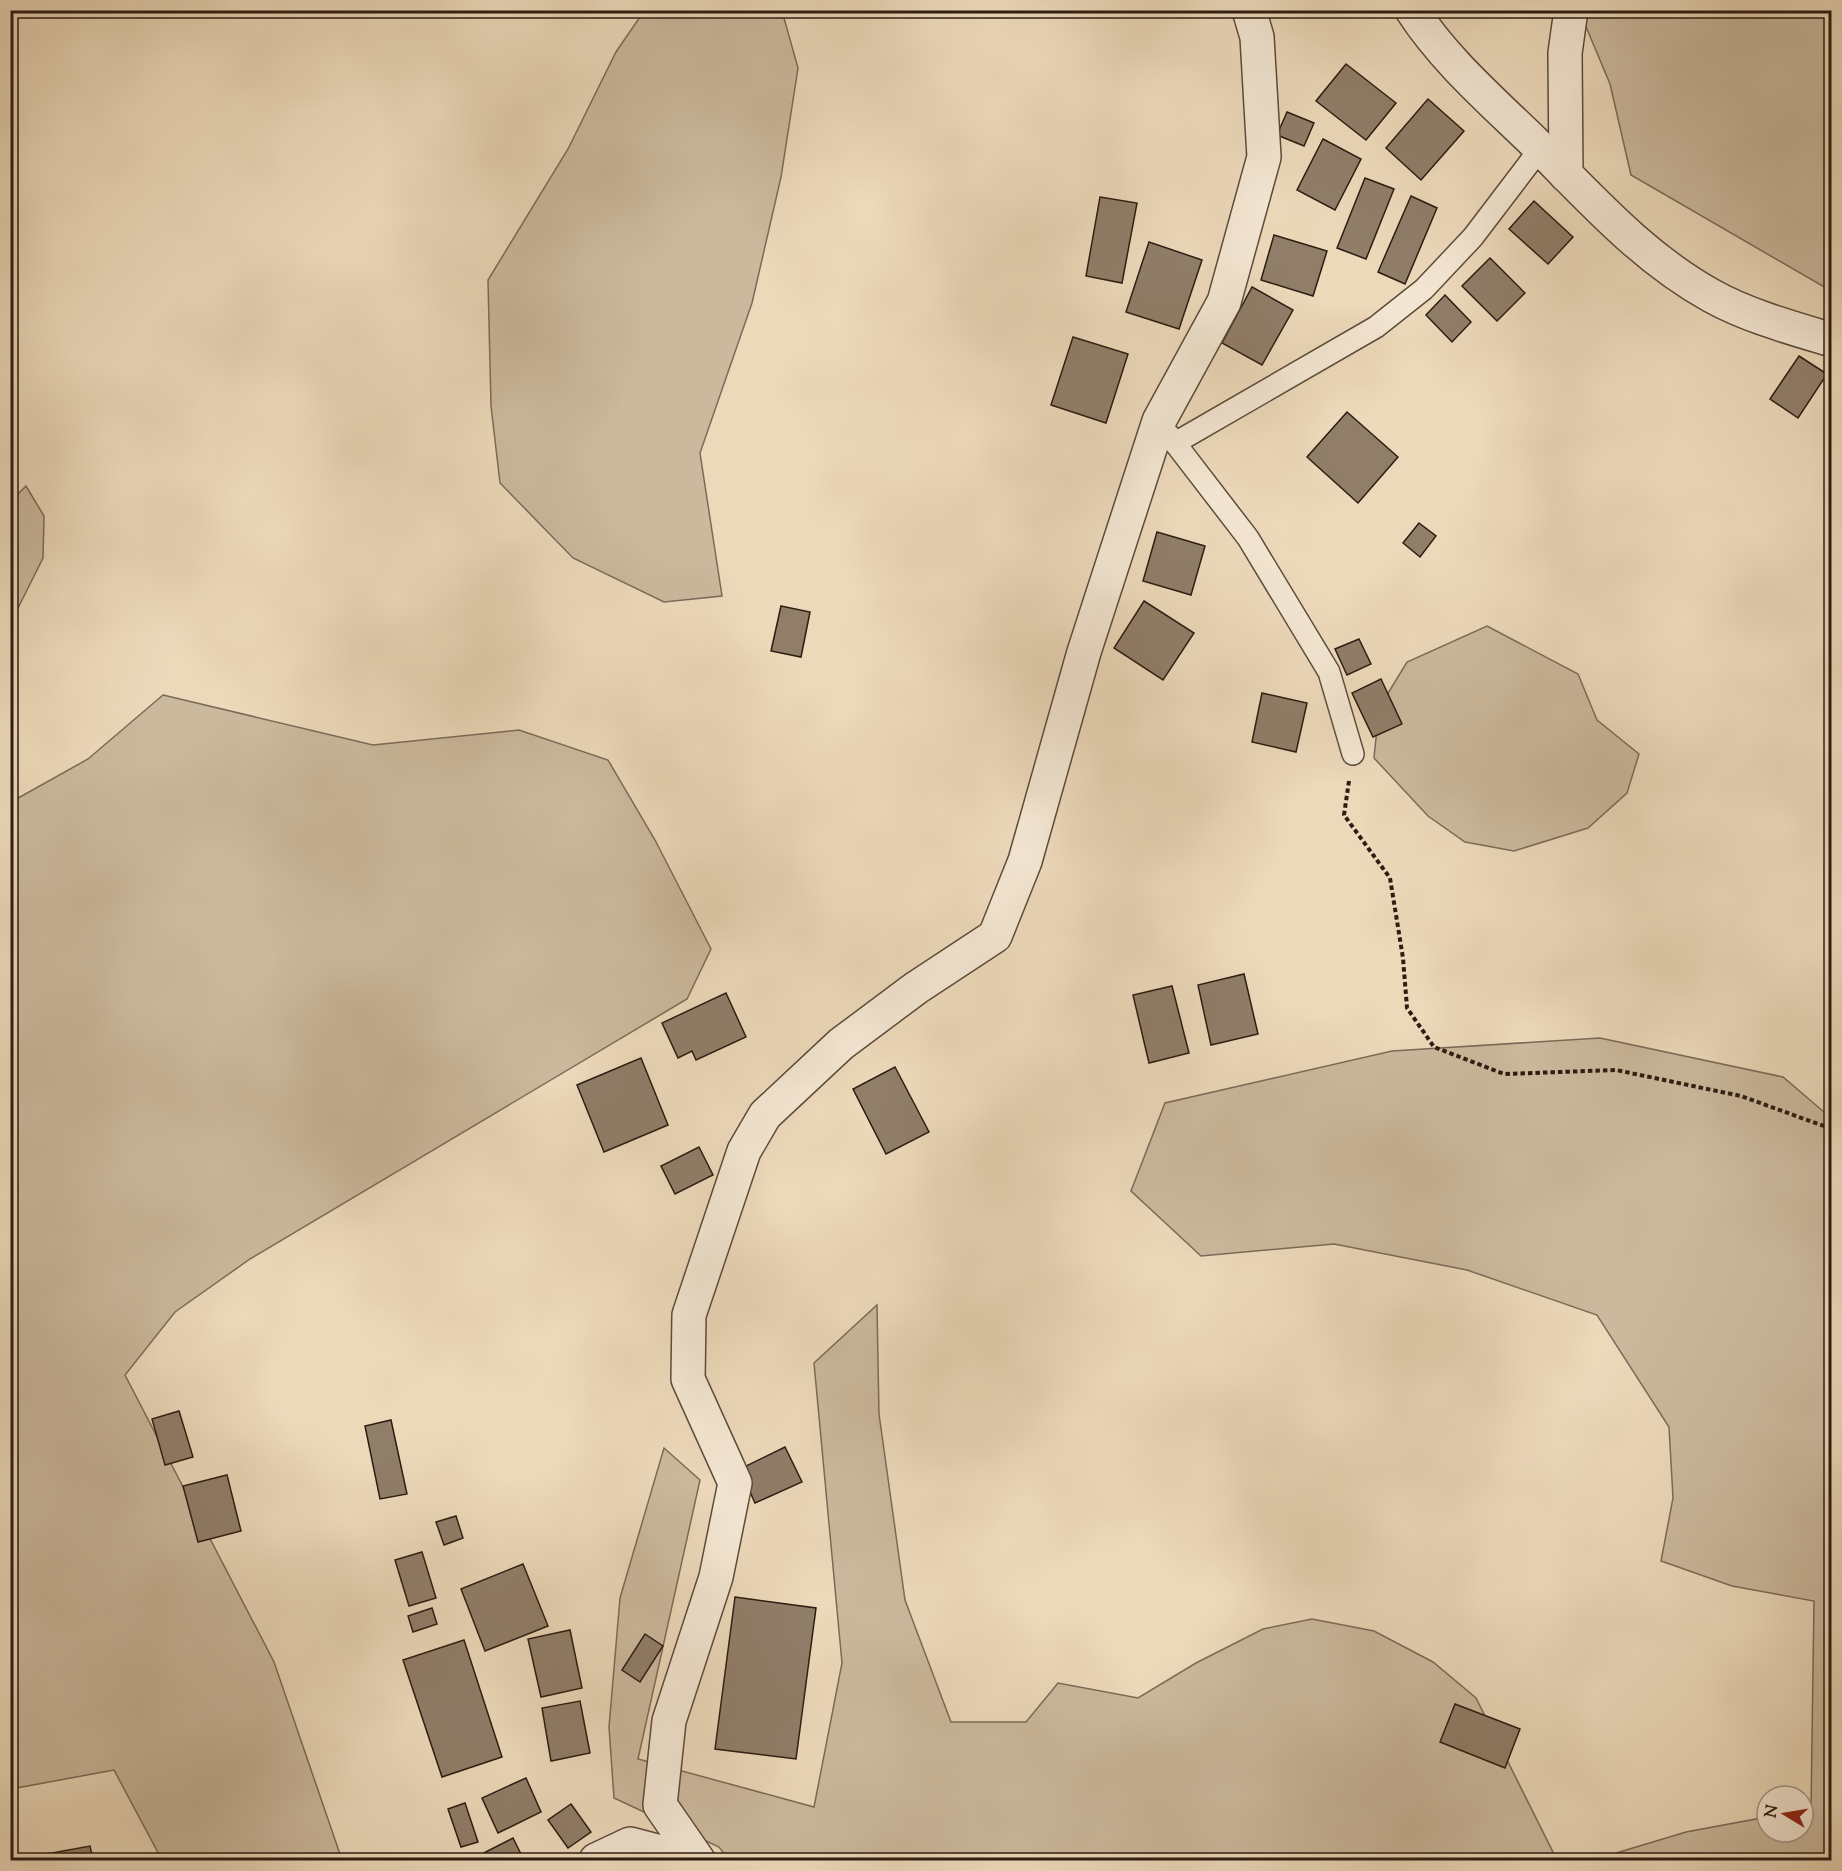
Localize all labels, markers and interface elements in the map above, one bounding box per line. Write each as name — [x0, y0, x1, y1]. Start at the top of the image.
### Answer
north arrow — [1755, 1784, 1815, 1844]
text: N — [1760, 1803, 1785, 1820]

